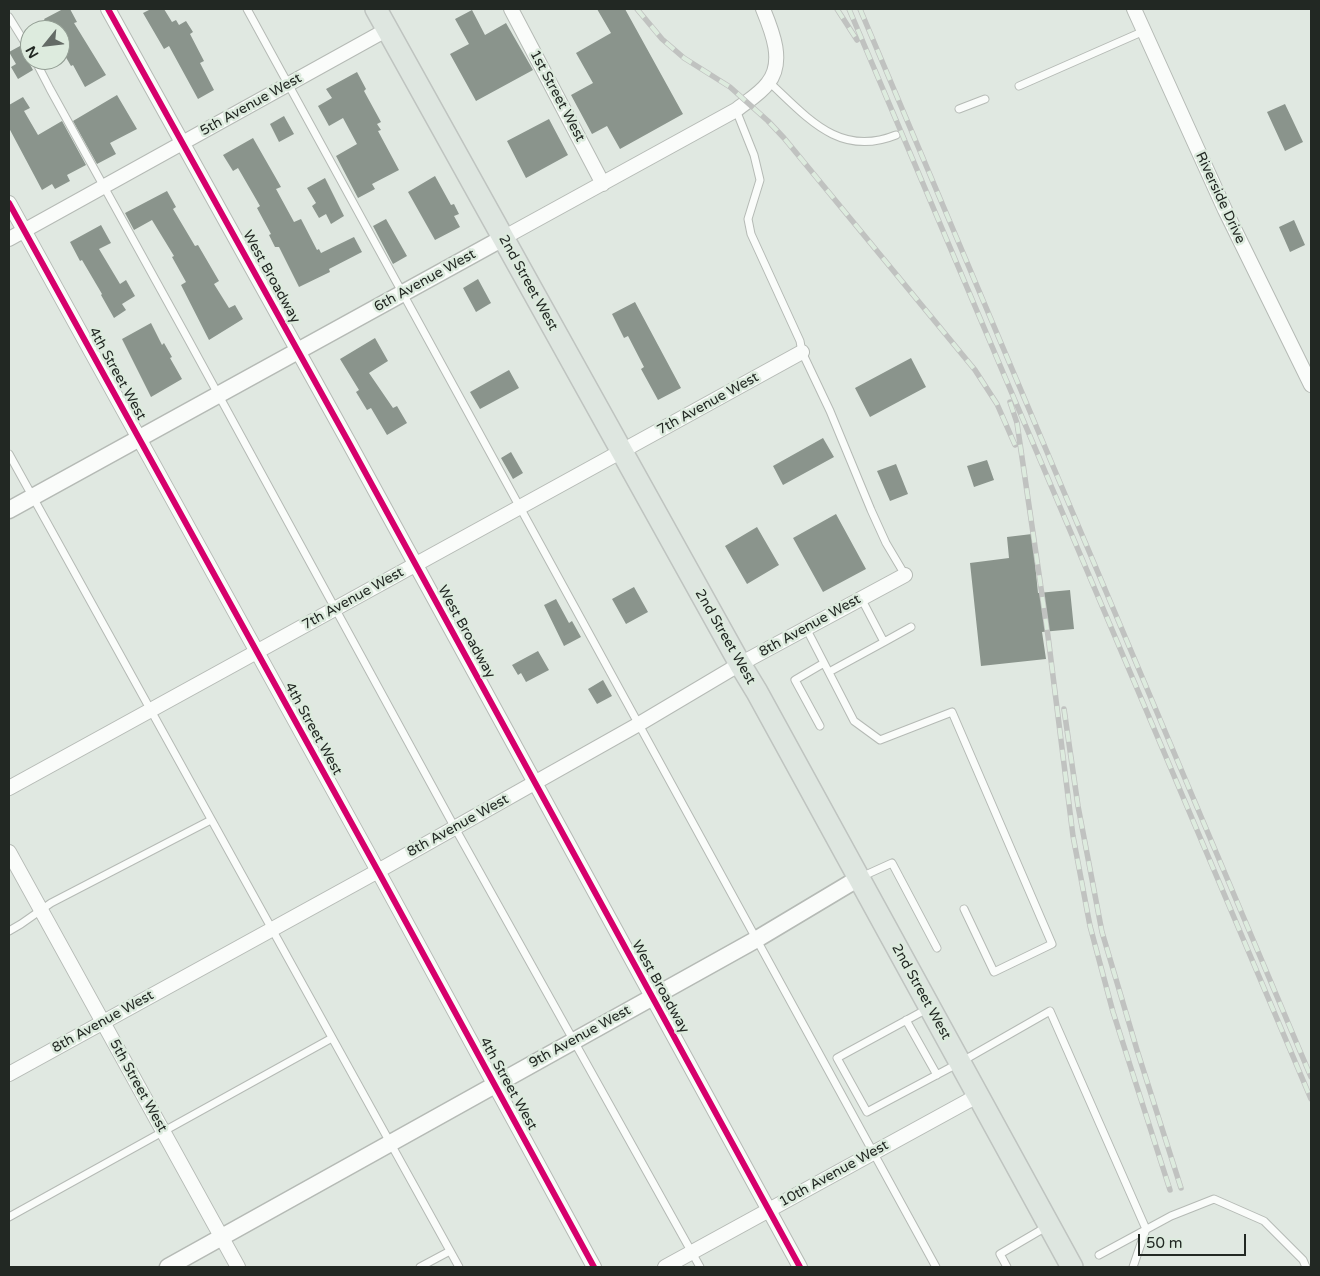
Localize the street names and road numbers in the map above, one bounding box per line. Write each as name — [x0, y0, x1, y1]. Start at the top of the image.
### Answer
street label: 1st Street West — [526, 47, 588, 145]
street label: 5th Avenue West — [197, 70, 305, 140]
street label: Riverside Drive — [1191, 150, 1249, 246]
street label: West Broadway — [239, 228, 303, 326]
street label: 2nd Street West — [495, 232, 561, 334]
street label: 6th Avenue West — [371, 246, 479, 316]
street label: 4th Street West — [85, 325, 149, 423]
street label: 7th Avenue West — [654, 369, 762, 439]
street label: 7th Avenue West — [299, 564, 407, 634]
street label: West Broadway — [434, 583, 498, 681]
street label: 2nd Street West — [691, 587, 759, 687]
street label: 8th Avenue West — [756, 591, 864, 661]
street label: 4th Street West — [281, 680, 345, 778]
street label: 8th Avenue West — [404, 791, 512, 861]
street label: West Broadway — [628, 938, 692, 1036]
street label: 2nd Street West — [888, 941, 954, 1043]
street label: 8th Avenue West — [49, 987, 157, 1057]
street label: 9th Avenue West — [526, 1002, 634, 1072]
street label: 4th Street West — [476, 1035, 540, 1133]
street label: 5th Street West — [106, 1037, 170, 1135]
street label: 10th Avenue West — [776, 1137, 892, 1211]

